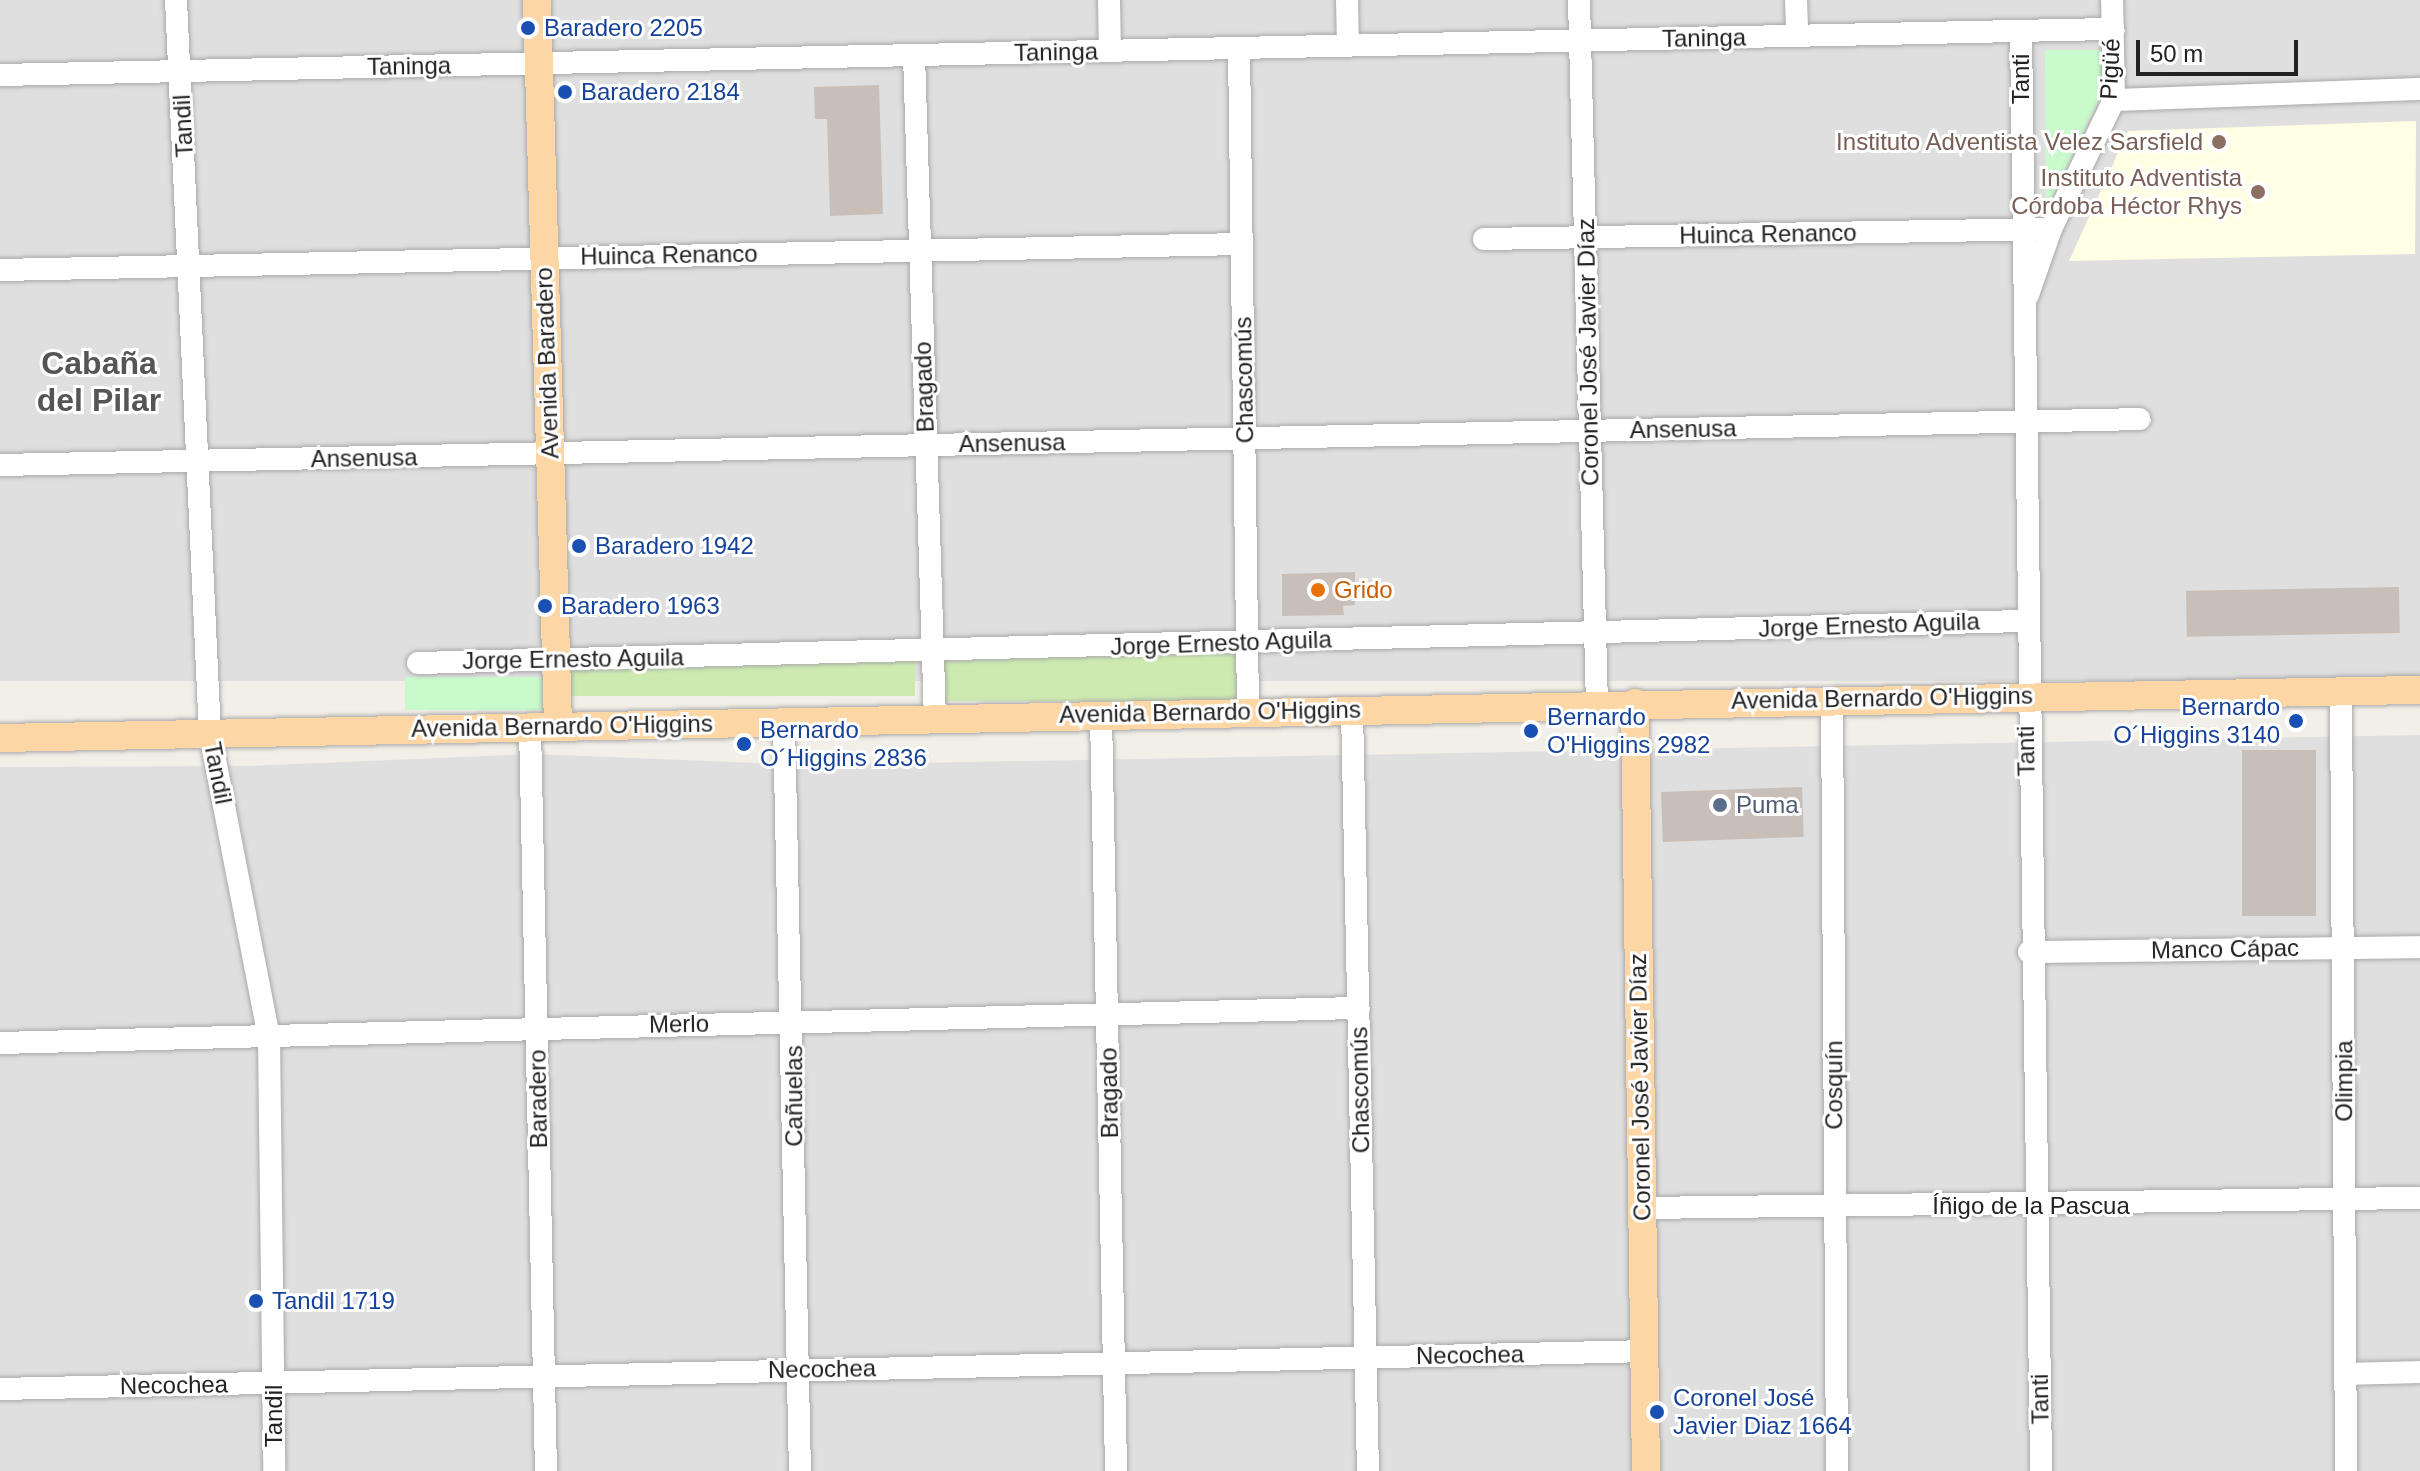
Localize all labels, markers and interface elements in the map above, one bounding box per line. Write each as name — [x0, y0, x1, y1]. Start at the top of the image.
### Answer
place label: Baradero 2205 — [544, 14, 703, 42]
marker: Baradero 2205 — [519, 19, 537, 37]
street label: Taninga — [1662, 23, 1746, 53]
scale bar — [2140, 24, 2302, 74]
street label: Taninga — [1014, 37, 1098, 67]
street label: Pigüé — [2094, 38, 2126, 100]
text: 50 m — [2150, 40, 2203, 67]
street label: Taninga — [367, 51, 451, 81]
street label: Tanti — [2007, 54, 2035, 104]
place label: Baradero 2184 — [581, 78, 740, 106]
marker: Baradero 2184 — [556, 83, 574, 101]
street label: Tandil — [167, 94, 199, 158]
place label: Instituto Adventista Velez Sarsfield — [1835, 128, 2203, 156]
marker: Instituto Adventista Velez Sarsfield — [2210, 133, 2228, 151]
place label: Instituto Adventista Córdoba Héctor Rhys — [2011, 164, 2242, 220]
marker: Instituto Adventista Córdoba Héctor Rhys — [2249, 183, 2267, 201]
street label: Coronel José Javier Díaz — [1571, 218, 1605, 486]
street label: Huinca Renanco — [1679, 218, 1857, 250]
street label: Huinca Renanco — [580, 239, 758, 271]
street label: Avenida Baradero — [529, 267, 565, 459]
street label: Chascomús — [1228, 316, 1260, 444]
street label: Bragado — [908, 341, 940, 433]
district label: Cabaña del Pilar — [37, 345, 161, 420]
street label: Ansenusa — [1629, 414, 1737, 444]
street label: Ansenusa — [958, 428, 1066, 458]
street label: Ansenusa — [310, 443, 418, 473]
place label: Baradero 1942 — [595, 532, 754, 560]
marker: Baradero 1942 — [570, 537, 588, 555]
place label: Grido — [1334, 576, 1393, 604]
marker: Grido — [1309, 581, 1327, 599]
place label: Baradero 1963 — [561, 592, 720, 620]
marker: Baradero 1963 — [536, 597, 554, 615]
street label: Jorge Ernesto Aguila — [1757, 607, 1981, 643]
street label: Jorge Ernesto Aguila — [1109, 625, 1333, 661]
street label: Jorge Ernesto Aguila — [461, 643, 685, 675]
street label: Avenida Bernardo O'Higgins — [1731, 681, 2033, 715]
place label: Bernardo O´Higgins 3140 — [2113, 693, 2280, 749]
street label: Avenida Bernardo O'Higgins — [1059, 695, 1361, 729]
place label: Bernardo O'Higgins 2982 — [1547, 703, 1710, 759]
street label: Avenida Bernardo O'Higgins — [411, 709, 713, 743]
marker: Bernardo O´Higgins 3140 — [2287, 712, 2305, 730]
place label: Bernardo O´Higgins 2836 — [760, 716, 927, 772]
marker: Bernardo O'Higgins 2982 — [1522, 722, 1540, 740]
street label: Tanti — [2011, 725, 2041, 777]
marker: Bernardo O´Higgins 2836 — [735, 735, 753, 753]
street label: Tandil — [198, 739, 238, 807]
place label: Puma — [1736, 791, 1799, 819]
marker: Puma — [1711, 796, 1729, 814]
street label: Manco Cápac — [2151, 933, 2299, 965]
street label: Coronel José Javier Díaz — [1623, 953, 1657, 1221]
street label: Merlo — [649, 1009, 709, 1039]
street label: Chascomús — [1344, 1026, 1376, 1154]
street label: Cosquín — [1820, 1040, 1848, 1130]
street label: Olimpia — [2330, 1040, 2358, 1122]
street label: Cañuelas — [780, 1045, 808, 1147]
street label: Bragado — [1094, 1047, 1124, 1139]
street label: Baradero — [523, 1049, 553, 1149]
street label: Íñigo de la Pascua — [1932, 1192, 2130, 1220]
place label: Tandil 1719 — [272, 1287, 395, 1315]
marker: Tandil 1719 — [247, 1292, 265, 1310]
street label: Necochea — [1416, 1340, 1524, 1370]
street label: Necochea — [768, 1354, 876, 1384]
street label: Necochea — [120, 1370, 228, 1400]
street label: Tanti — [2025, 1373, 2055, 1425]
place label: Coronel José Javier Diaz 1664 — [1673, 1384, 1852, 1440]
street label: Tandil — [260, 1385, 288, 1447]
marker: Coronel José Javier Diaz 1664 — [1648, 1403, 1666, 1421]

